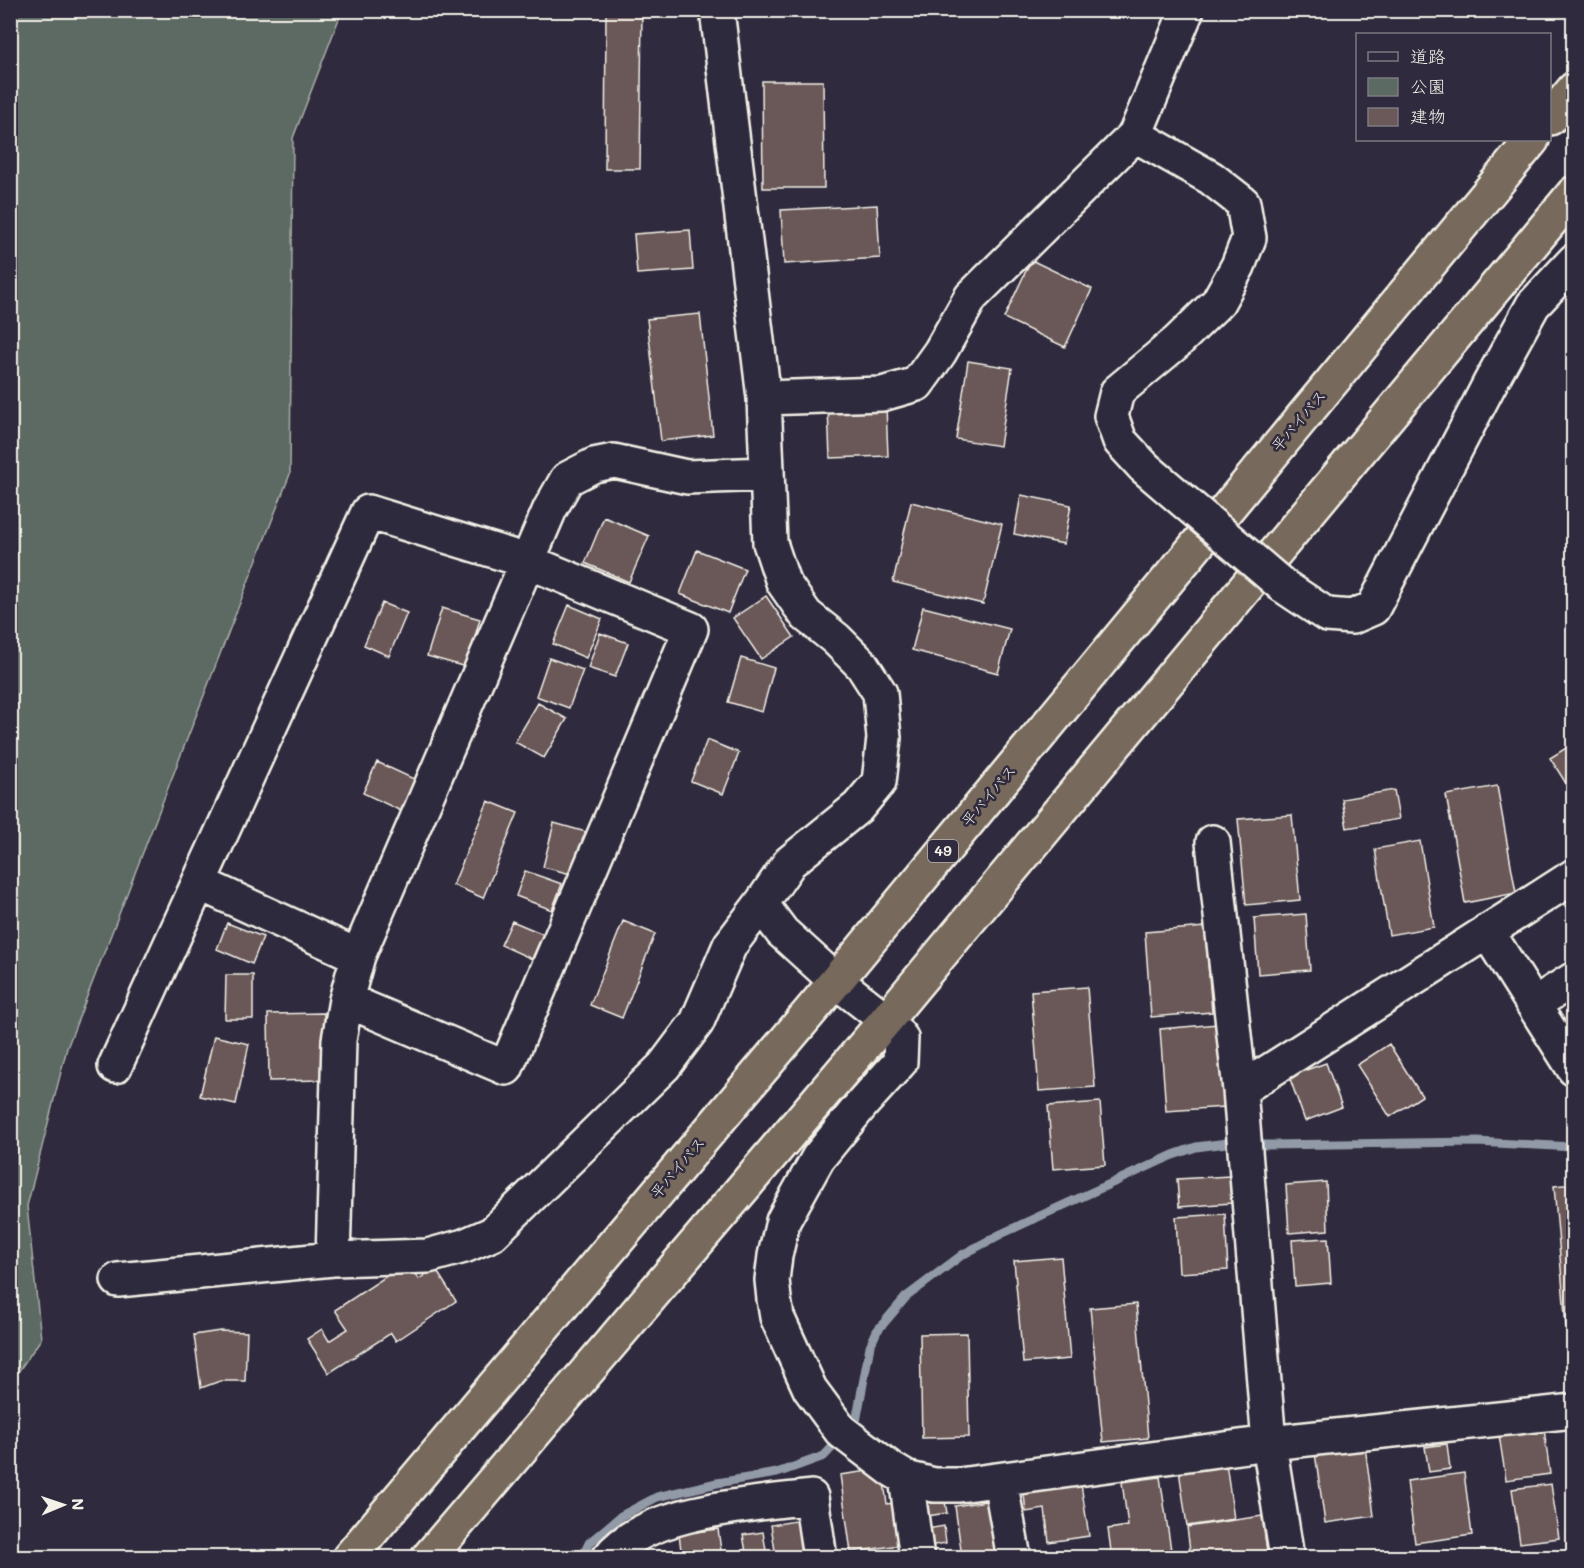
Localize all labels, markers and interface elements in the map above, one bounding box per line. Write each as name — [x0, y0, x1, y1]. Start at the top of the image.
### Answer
legend — [1356, 33, 1551, 141]
text: 道路 — [1410, 44, 1446, 68]
text: 公園 — [1410, 74, 1446, 98]
text: 建物 — [1410, 104, 1446, 128]
street label: 平バイパス — [1267, 385, 1330, 455]
street label: 平バイパス — [957, 760, 1020, 830]
road number: 49 — [928, 840, 958, 862]
street label: 平バイパス — [646, 1132, 709, 1202]
north arrow — [33, 1475, 93, 1535]
text: N — [68, 1498, 89, 1511]

